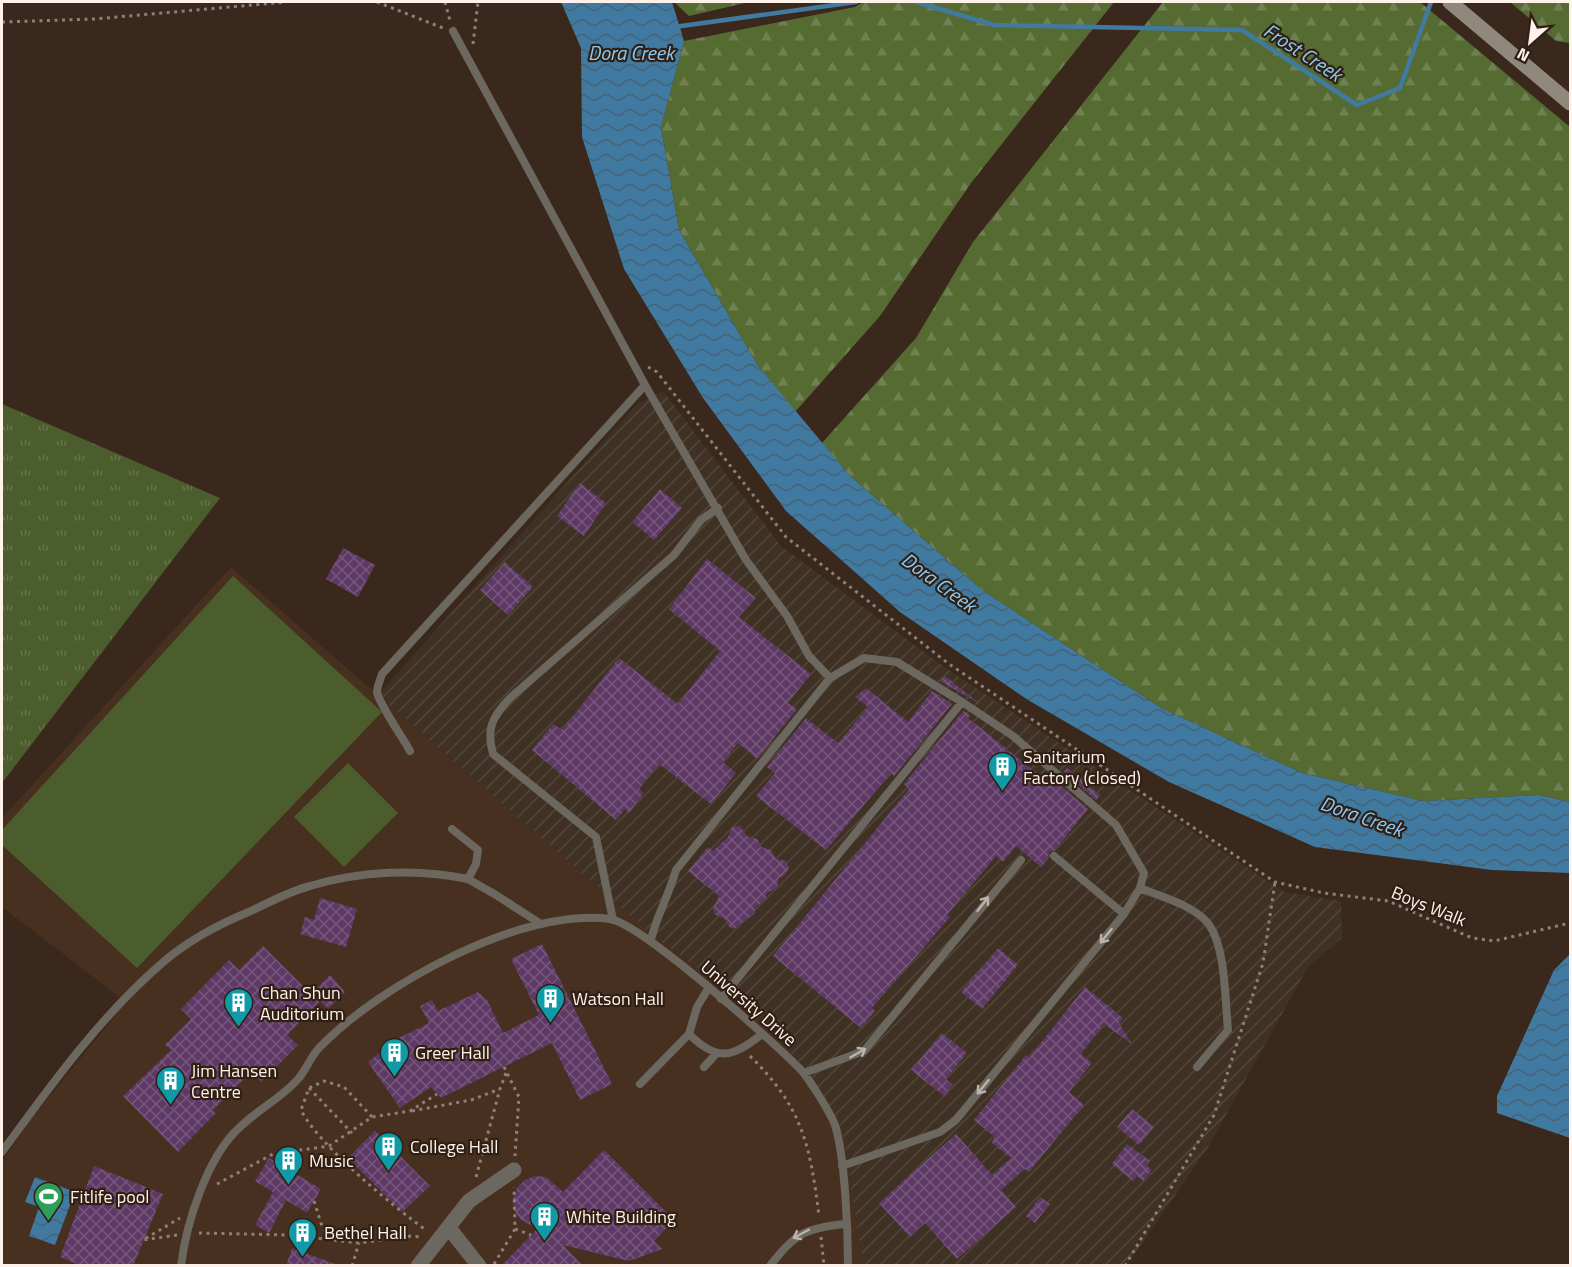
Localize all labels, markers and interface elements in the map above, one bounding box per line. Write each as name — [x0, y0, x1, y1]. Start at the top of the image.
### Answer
north arrow — [1500, 12, 1560, 72]
water label: Frost Creek — [1258, 15, 1350, 90]
water label: Dora Creek — [588, 37, 676, 68]
text: N — [1512, 42, 1533, 68]
water label: Dora Creek — [895, 544, 985, 621]
place label: Sanitarium Factory (closed) — [1023, 743, 1141, 791]
building icon: Sanitarium Factory (closed) — [986, 750, 1018, 792]
water label: Dora Creek — [1316, 787, 1410, 845]
street label: Boys Walk — [1387, 879, 1471, 933]
one-way arrow — [976, 897, 989, 913]
one-way arrow — [1099, 928, 1113, 943]
street label: University Drive — [695, 954, 803, 1052]
place label: Chan Shun Auditorium — [260, 979, 344, 1027]
building icon: Watson Hall — [535, 982, 567, 1024]
place label: Watson Hall — [572, 985, 664, 1012]
building icon: Chan Shun Auditorium — [223, 986, 255, 1028]
building icon: Greer Hall — [378, 1036, 410, 1078]
place label: Greer Hall — [415, 1039, 490, 1066]
one-way arrow — [849, 1047, 866, 1059]
place label: Jim Hansen Centre — [191, 1057, 277, 1105]
building icon: Jim Hansen Centre — [154, 1064, 186, 1106]
one-way arrow — [976, 1079, 989, 1095]
building icon: College Hall — [373, 1130, 405, 1172]
place label: College Hall — [410, 1133, 498, 1160]
building icon: Music — [272, 1144, 304, 1186]
place label: Music — [309, 1147, 354, 1174]
sports icon: Fitlife pool — [33, 1180, 65, 1222]
place label: Fitlife pool — [70, 1183, 149, 1210]
building icon: White Building — [529, 1200, 561, 1242]
place label: White Building — [566, 1203, 676, 1230]
building icon: Bethel Hall — [287, 1216, 319, 1258]
place label: Bethel Hall — [324, 1219, 407, 1246]
one-way arrow — [793, 1229, 811, 1240]

